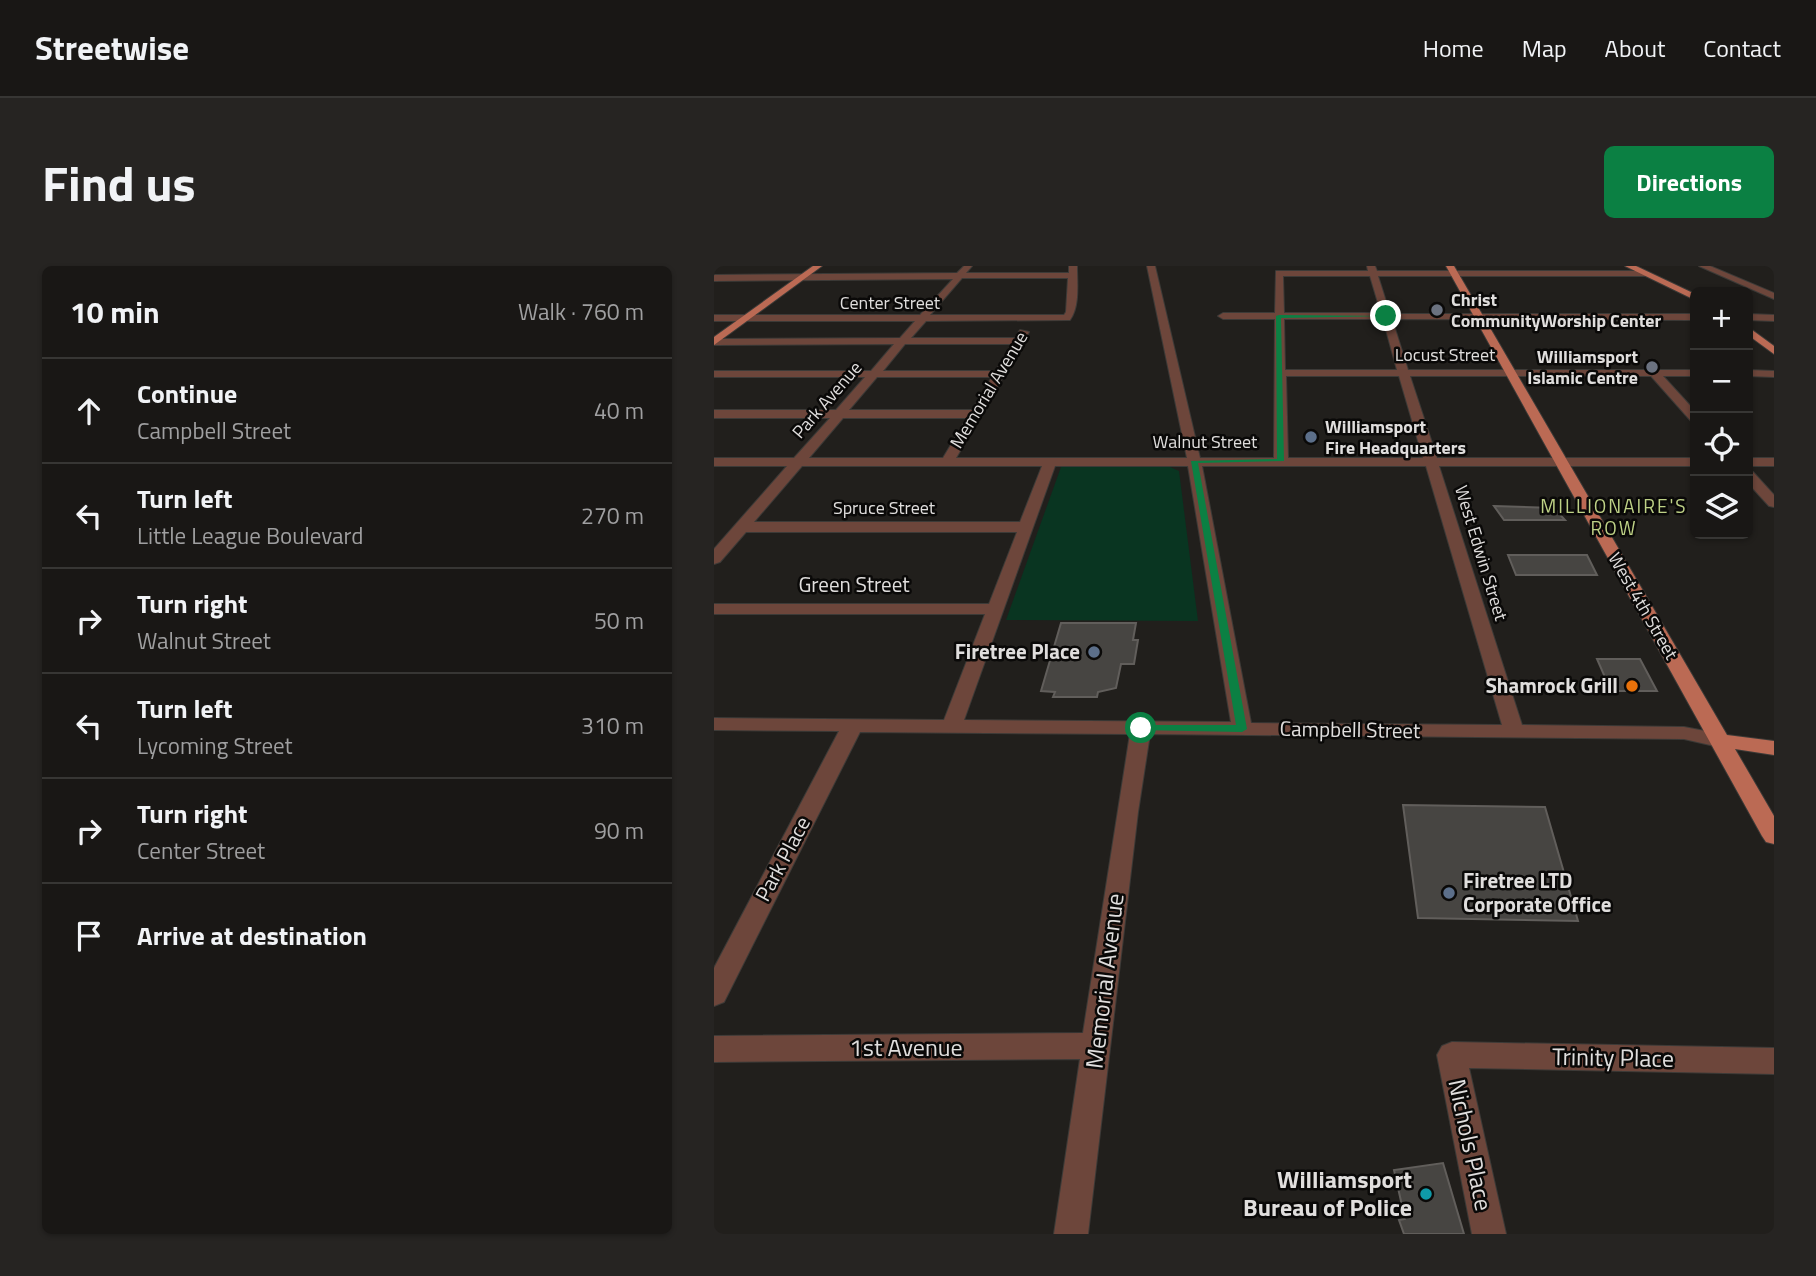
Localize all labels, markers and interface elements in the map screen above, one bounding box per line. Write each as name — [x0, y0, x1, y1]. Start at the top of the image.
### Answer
text: Streetwise — [35, 23, 189, 73]
text: Home — [1423, 30, 1484, 66]
text: Map — [1522, 30, 1567, 66]
text: About — [1605, 30, 1665, 66]
text: Contact — [1703, 30, 1781, 66]
text: Find us — [42, 145, 196, 220]
button: Directions — [1604, 146, 1774, 218]
place label: Christ CommunityWorship Center — [1451, 286, 1662, 334]
map controls — [1690, 287, 1753, 539]
button: + — [1690, 287, 1753, 350]
text: 10 min — [70, 289, 160, 335]
street label: Center Street — [840, 289, 941, 316]
text: Walk · 760 m — [518, 294, 644, 329]
route end — [1370, 300, 1401, 331]
marker: Christ CommunityWorship Center — [1429, 302, 1445, 318]
street label: Memorial Avenue — [943, 326, 1034, 453]
street label: Locust Street — [1395, 341, 1496, 368]
place label: Williamsport Islamic Centre — [1527, 343, 1638, 391]
button: − — [1690, 350, 1753, 413]
street label: Park Avenue — [785, 355, 868, 444]
marker: Williamsport Islamic Centre — [1644, 359, 1660, 375]
text: Continue — [137, 374, 237, 413]
icon: ahead — [70, 392, 108, 430]
text: 40 m — [594, 393, 644, 428]
text: Campbell Street — [137, 413, 291, 448]
place label: Williamsport Fire Headquarters — [1325, 413, 1466, 461]
button: locate — [1690, 413, 1753, 476]
street label: Walnut Street — [1153, 428, 1258, 455]
marker: Williamsport Fire Headquarters — [1303, 429, 1319, 445]
button: layers — [1690, 476, 1753, 539]
text: Turn left — [137, 479, 232, 518]
street label: West Edwin Street — [1448, 482, 1515, 625]
district label: MILLIONAIRE'S ROW — [1540, 491, 1688, 542]
street label: Spruce Street — [833, 494, 936, 521]
icon: left — [70, 497, 108, 535]
text: 270 m — [581, 498, 644, 533]
text: Little League Boulevard — [137, 518, 363, 553]
street label: West 4th Street — [1602, 547, 1685, 665]
street label: Green Street — [798, 568, 910, 600]
text: Turn right — [137, 584, 248, 623]
icon: right — [70, 602, 108, 640]
text: 50 m — [594, 603, 644, 638]
text: Walnut Street — [137, 623, 271, 658]
place label: Firetree Place — [955, 635, 1080, 667]
marker: Firetree Place — [1086, 644, 1102, 660]
place label: Shamrock Grill — [1485, 669, 1618, 701]
marker: Shamrock Grill — [1624, 678, 1640, 694]
text: Turn left — [137, 689, 232, 728]
icon: left — [70, 707, 108, 745]
text: 310 m — [581, 708, 644, 743]
route start — [1125, 712, 1156, 743]
street label: Campbell Street — [1279, 712, 1421, 746]
text: Lycoming Street — [137, 728, 293, 763]
text: Turn right — [137, 794, 248, 833]
street label: Park Place — [746, 810, 818, 907]
icon: right — [70, 812, 108, 850]
text: 90 m — [594, 813, 644, 848]
text: Center Street — [137, 833, 265, 868]
place label: Firetree LTD Corporate Office — [1463, 864, 1611, 920]
marker: Firetree LTD Corporate Office — [1441, 885, 1457, 901]
street label: Memorial Avenue — [1075, 891, 1133, 1071]
text: Arrive at destination — [137, 916, 367, 955]
icon: arrive — [70, 917, 108, 955]
street label: 1st Avenue — [849, 1029, 963, 1065]
street label: Trinity Place — [1552, 1038, 1674, 1076]
street label: Nichols Place — [1439, 1076, 1502, 1214]
place label: Williamsport Bureau of Police — [1243, 1161, 1412, 1225]
marker: Williamsport Bureau of Police — [1418, 1186, 1434, 1202]

